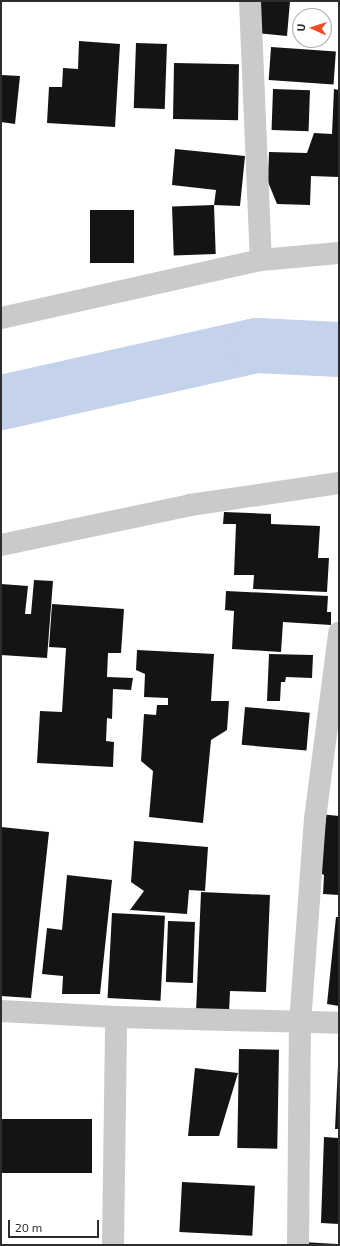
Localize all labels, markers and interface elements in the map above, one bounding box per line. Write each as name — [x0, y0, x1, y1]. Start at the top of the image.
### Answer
north arrow — [292, 8, 332, 48]
text: U — [294, 23, 307, 32]
scale bar — [10, 1212, 101, 1238]
text: 20 m — [15, 1220, 42, 1234]

